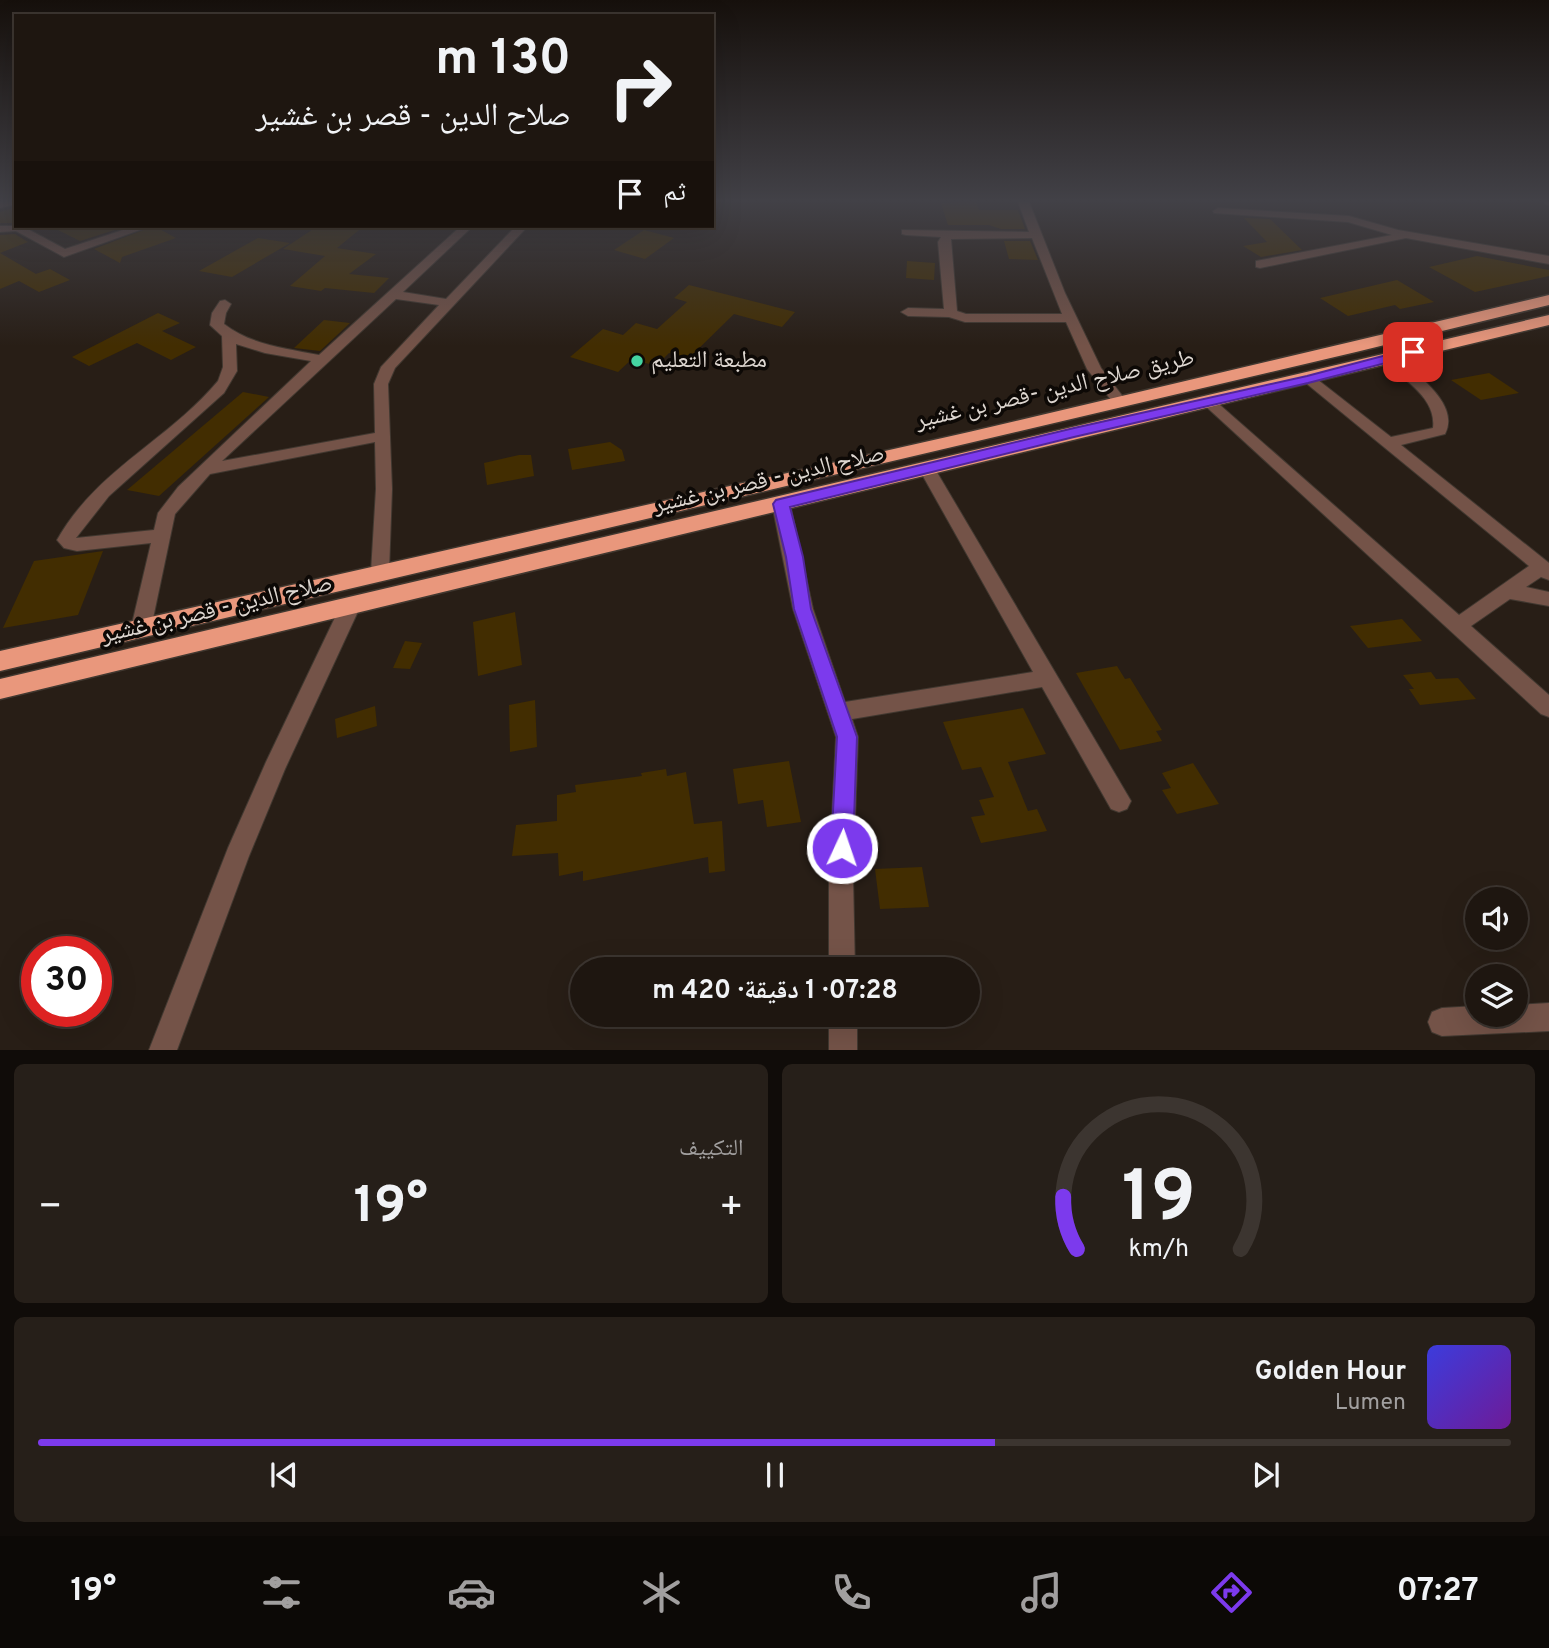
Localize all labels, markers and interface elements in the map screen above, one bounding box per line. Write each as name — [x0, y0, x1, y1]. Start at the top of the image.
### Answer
text: 130 m — [435, 30, 571, 92]
icon: right — [595, 42, 686, 133]
text: صلاح الدين - قصر بن غشير — [256, 97, 571, 137]
icon: arrive — [611, 175, 649, 213]
text: ثم — [663, 177, 686, 210]
pin — [1383, 322, 1443, 382]
icon: arrive — [1394, 333, 1432, 371]
street label: طريق صلاح الدين -قصر بن غشير — [911, 343, 1198, 437]
place label: مطبعة التعليم — [651, 346, 767, 376]
marker: مطبعة التعليم — [629, 353, 645, 369]
street label: صلاح الدين - قصر بن غشير — [649, 439, 888, 521]
street label: صلاح الدين - قصر بن غشير — [97, 569, 336, 651]
position arrow — [805, 811, 879, 885]
map controls — [1465, 887, 1528, 1027]
button: sound — [1465, 887, 1528, 950]
speed limit sign: 30 — [21, 936, 112, 1027]
button: layers — [1465, 964, 1528, 1027]
text: 07:28 · 1 دقيقة · 420 m — [652, 975, 898, 1008]
text: التكييف — [679, 1135, 744, 1164]
text: 19 — [1121, 1156, 1195, 1248]
text: 19° — [354, 1175, 428, 1241]
text: − — [38, 1184, 63, 1233]
text: + — [719, 1184, 743, 1233]
text: km/h — [1128, 1234, 1189, 1266]
text: Golden Hour — [1255, 1356, 1406, 1389]
text: Lumen — [1335, 1389, 1406, 1418]
icon: previous — [265, 1456, 303, 1494]
icon: pause — [756, 1456, 794, 1494]
icon: next — [1247, 1456, 1285, 1494]
icon: filters — [257, 1568, 306, 1617]
icon: car — [447, 1568, 496, 1617]
icon: climate — [637, 1568, 686, 1617]
icon: phone — [827, 1568, 876, 1617]
icon: music — [1017, 1568, 1066, 1617]
icon: directions — [1207, 1568, 1256, 1617]
text: 19° — [70, 1572, 116, 1612]
text: 07:27 — [1397, 1572, 1479, 1612]

